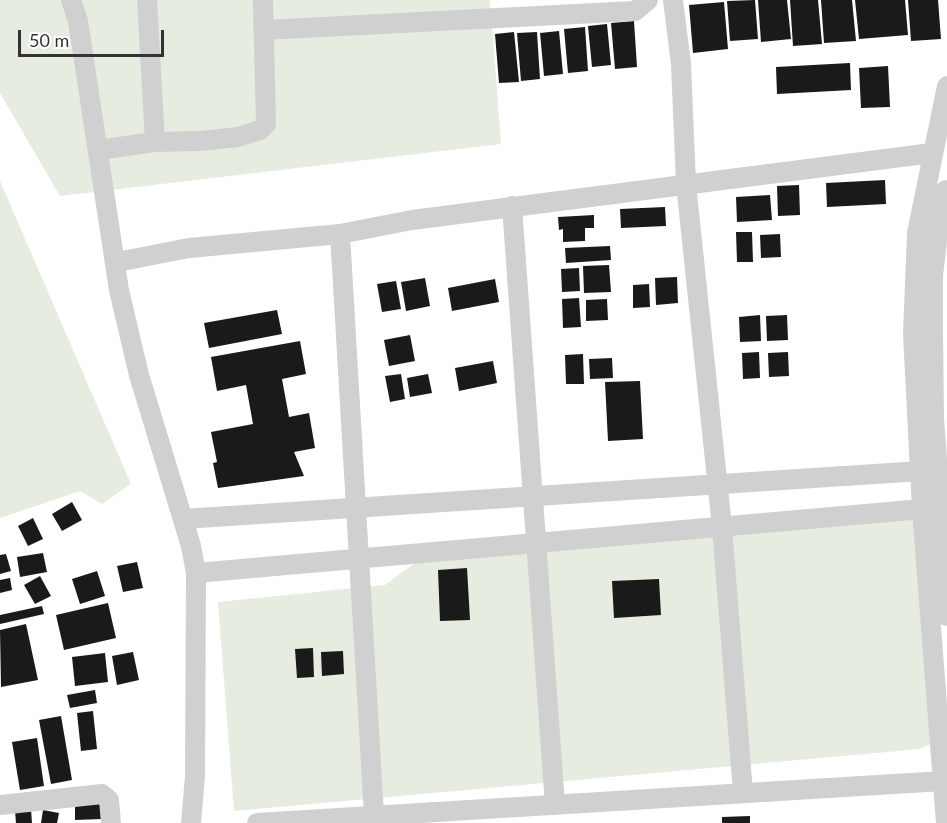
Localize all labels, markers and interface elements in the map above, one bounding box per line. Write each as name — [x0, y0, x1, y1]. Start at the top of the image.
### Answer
scale bar — [21, 18, 166, 56]
text: 50 m — [29, 29, 69, 51]

